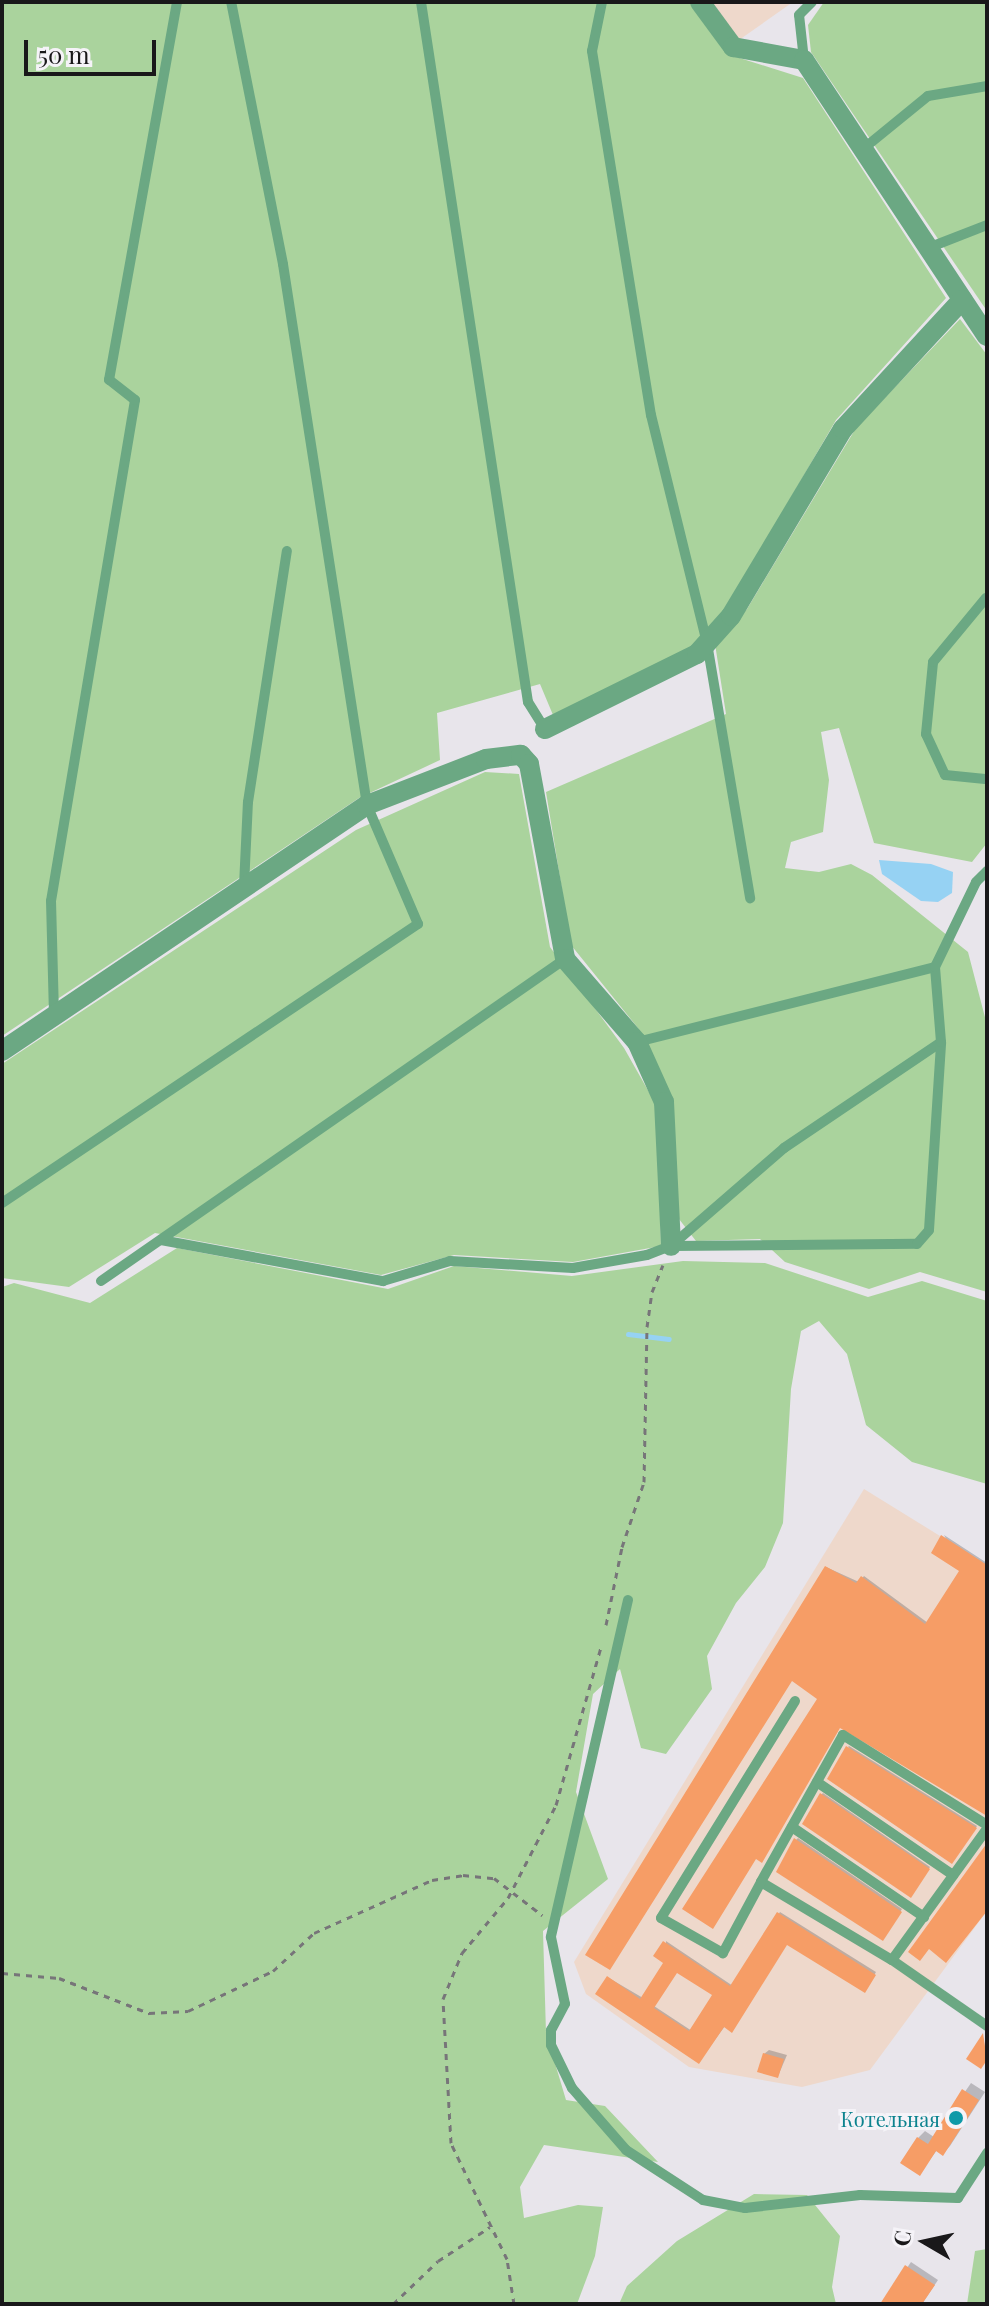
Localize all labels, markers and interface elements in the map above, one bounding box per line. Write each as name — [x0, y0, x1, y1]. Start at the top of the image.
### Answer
scale bar — [28, 24, 160, 74]
text: 50 m — [38, 38, 90, 70]
place label: Котельная — [840, 2106, 940, 2130]
marker: Котельная — [947, 2109, 965, 2127]
north arrow — [885, 2202, 965, 2282]
text: С — [885, 2228, 917, 2248]

